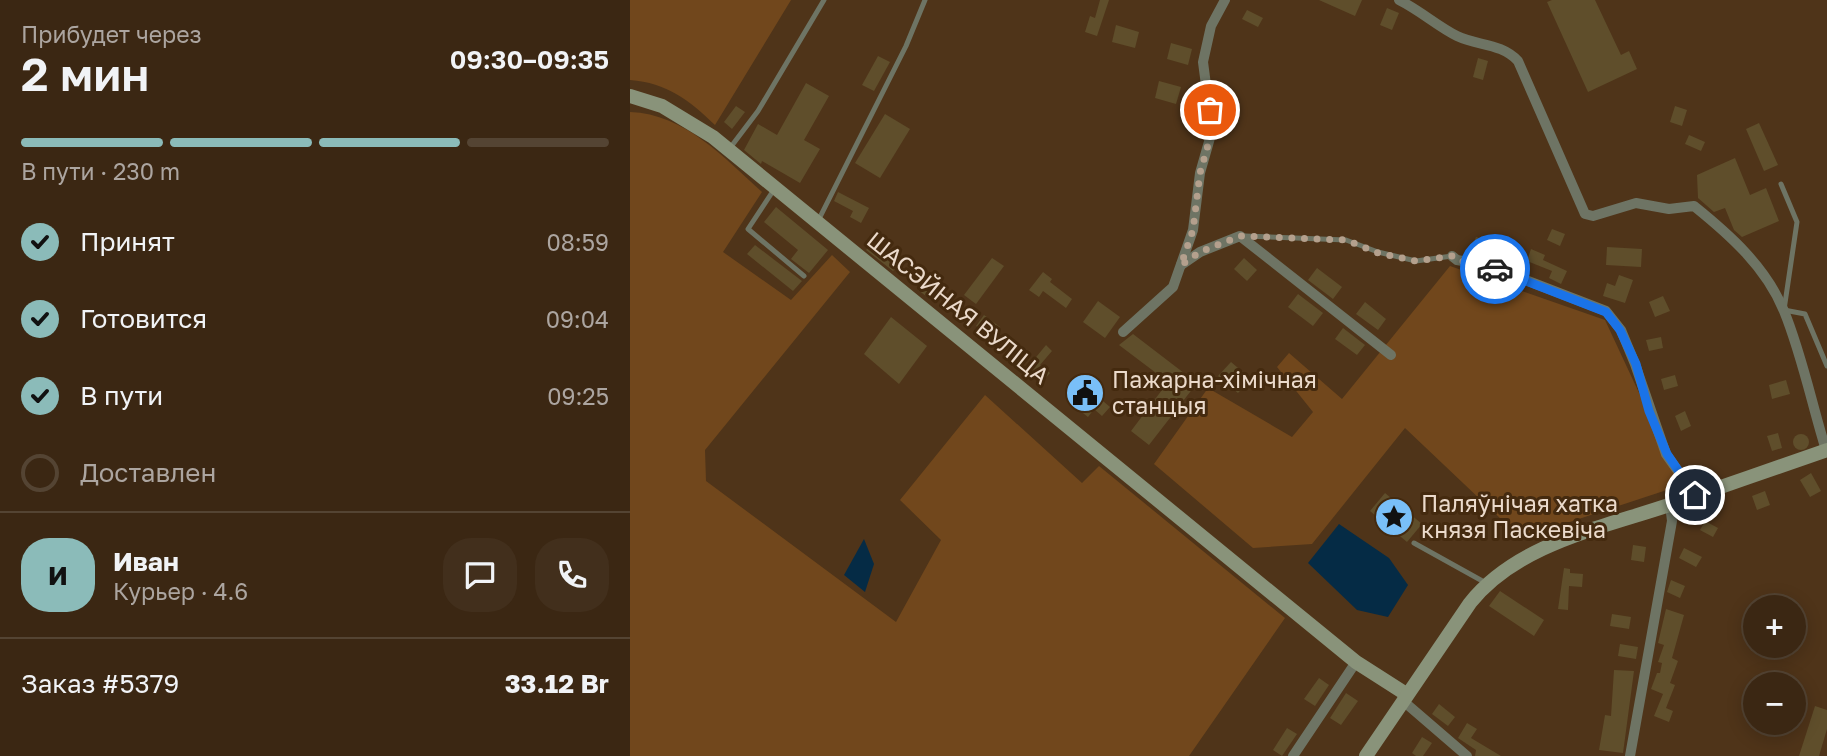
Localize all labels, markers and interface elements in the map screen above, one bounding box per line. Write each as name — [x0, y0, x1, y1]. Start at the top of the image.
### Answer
text: Прибудет через — [21, 20, 202, 48]
text: 09:30–09:35 — [450, 44, 609, 75]
text: 2 мин — [21, 46, 149, 101]
pin — [1180, 80, 1240, 140]
icon: bag — [1191, 91, 1229, 129]
text: В пути · 230 m — [21, 157, 180, 185]
icon: check — [21, 223, 59, 261]
street label: ШАСЭЙНАЯ ВУЛІЦА — [862, 225, 1055, 389]
text: Принят — [80, 226, 175, 257]
text: 08:59 — [547, 228, 609, 256]
courier — [1460, 234, 1530, 304]
icon: car — [1476, 250, 1514, 288]
icon: check — [21, 300, 59, 338]
text: Готовится — [80, 303, 207, 334]
text: 09:04 — [546, 305, 609, 333]
place label: Пажарна-хімічная станцыя — [1112, 365, 1317, 419]
public building icon: Пажарна-хімічная станцыя — [1064, 372, 1106, 414]
icon: check — [21, 377, 59, 415]
text: В пути — [80, 380, 163, 411]
text: 09:25 — [547, 382, 609, 410]
text: Доставлен — [80, 457, 216, 488]
pin — [1665, 465, 1725, 525]
icon: home — [1676, 476, 1714, 514]
place label: Паляўнічая хатка князя Паскевіча — [1421, 489, 1618, 543]
place icon: Паляўнічая хатка князя Паскевіча — [1373, 496, 1415, 538]
button: chat — [443, 538, 517, 612]
button: phone — [535, 538, 609, 612]
text: Иван — [113, 546, 179, 577]
text: И — [48, 560, 68, 591]
text: Курьер · 4.6 — [113, 577, 248, 605]
map controls — [1743, 595, 1806, 735]
button: + — [1743, 595, 1806, 658]
text: Заказ #5379 — [21, 668, 179, 699]
text: 33.12 Br — [505, 668, 609, 699]
button: − — [1743, 672, 1806, 735]

